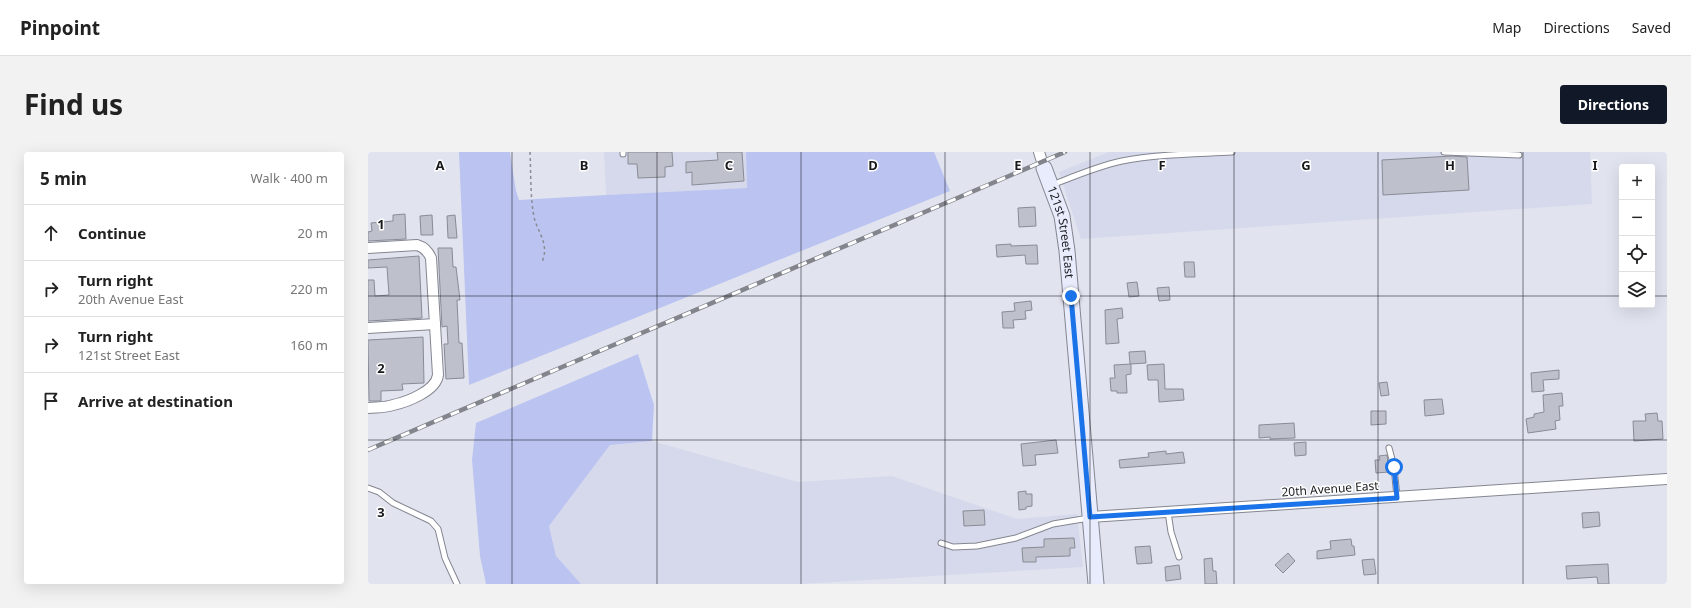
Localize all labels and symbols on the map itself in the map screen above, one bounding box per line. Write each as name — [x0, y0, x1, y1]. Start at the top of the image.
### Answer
text: A — [436, 156, 445, 174]
text: B — [580, 156, 588, 174]
text: C — [725, 156, 733, 174]
text: D — [868, 156, 878, 174]
text: E — [1014, 156, 1022, 174]
text: F — [1158, 156, 1166, 174]
text: G — [1301, 156, 1311, 174]
text: H — [1445, 156, 1455, 174]
text: I — [1592, 156, 1598, 174]
street label: 121st Street East — [1044, 184, 1078, 280]
text: 1 — [377, 215, 385, 233]
route end — [1062, 287, 1080, 305]
text: 2 — [377, 359, 385, 377]
route start — [1385, 458, 1403, 476]
street label: 20th Avenue East — [1281, 477, 1380, 500]
text: 3 — [377, 503, 385, 521]

